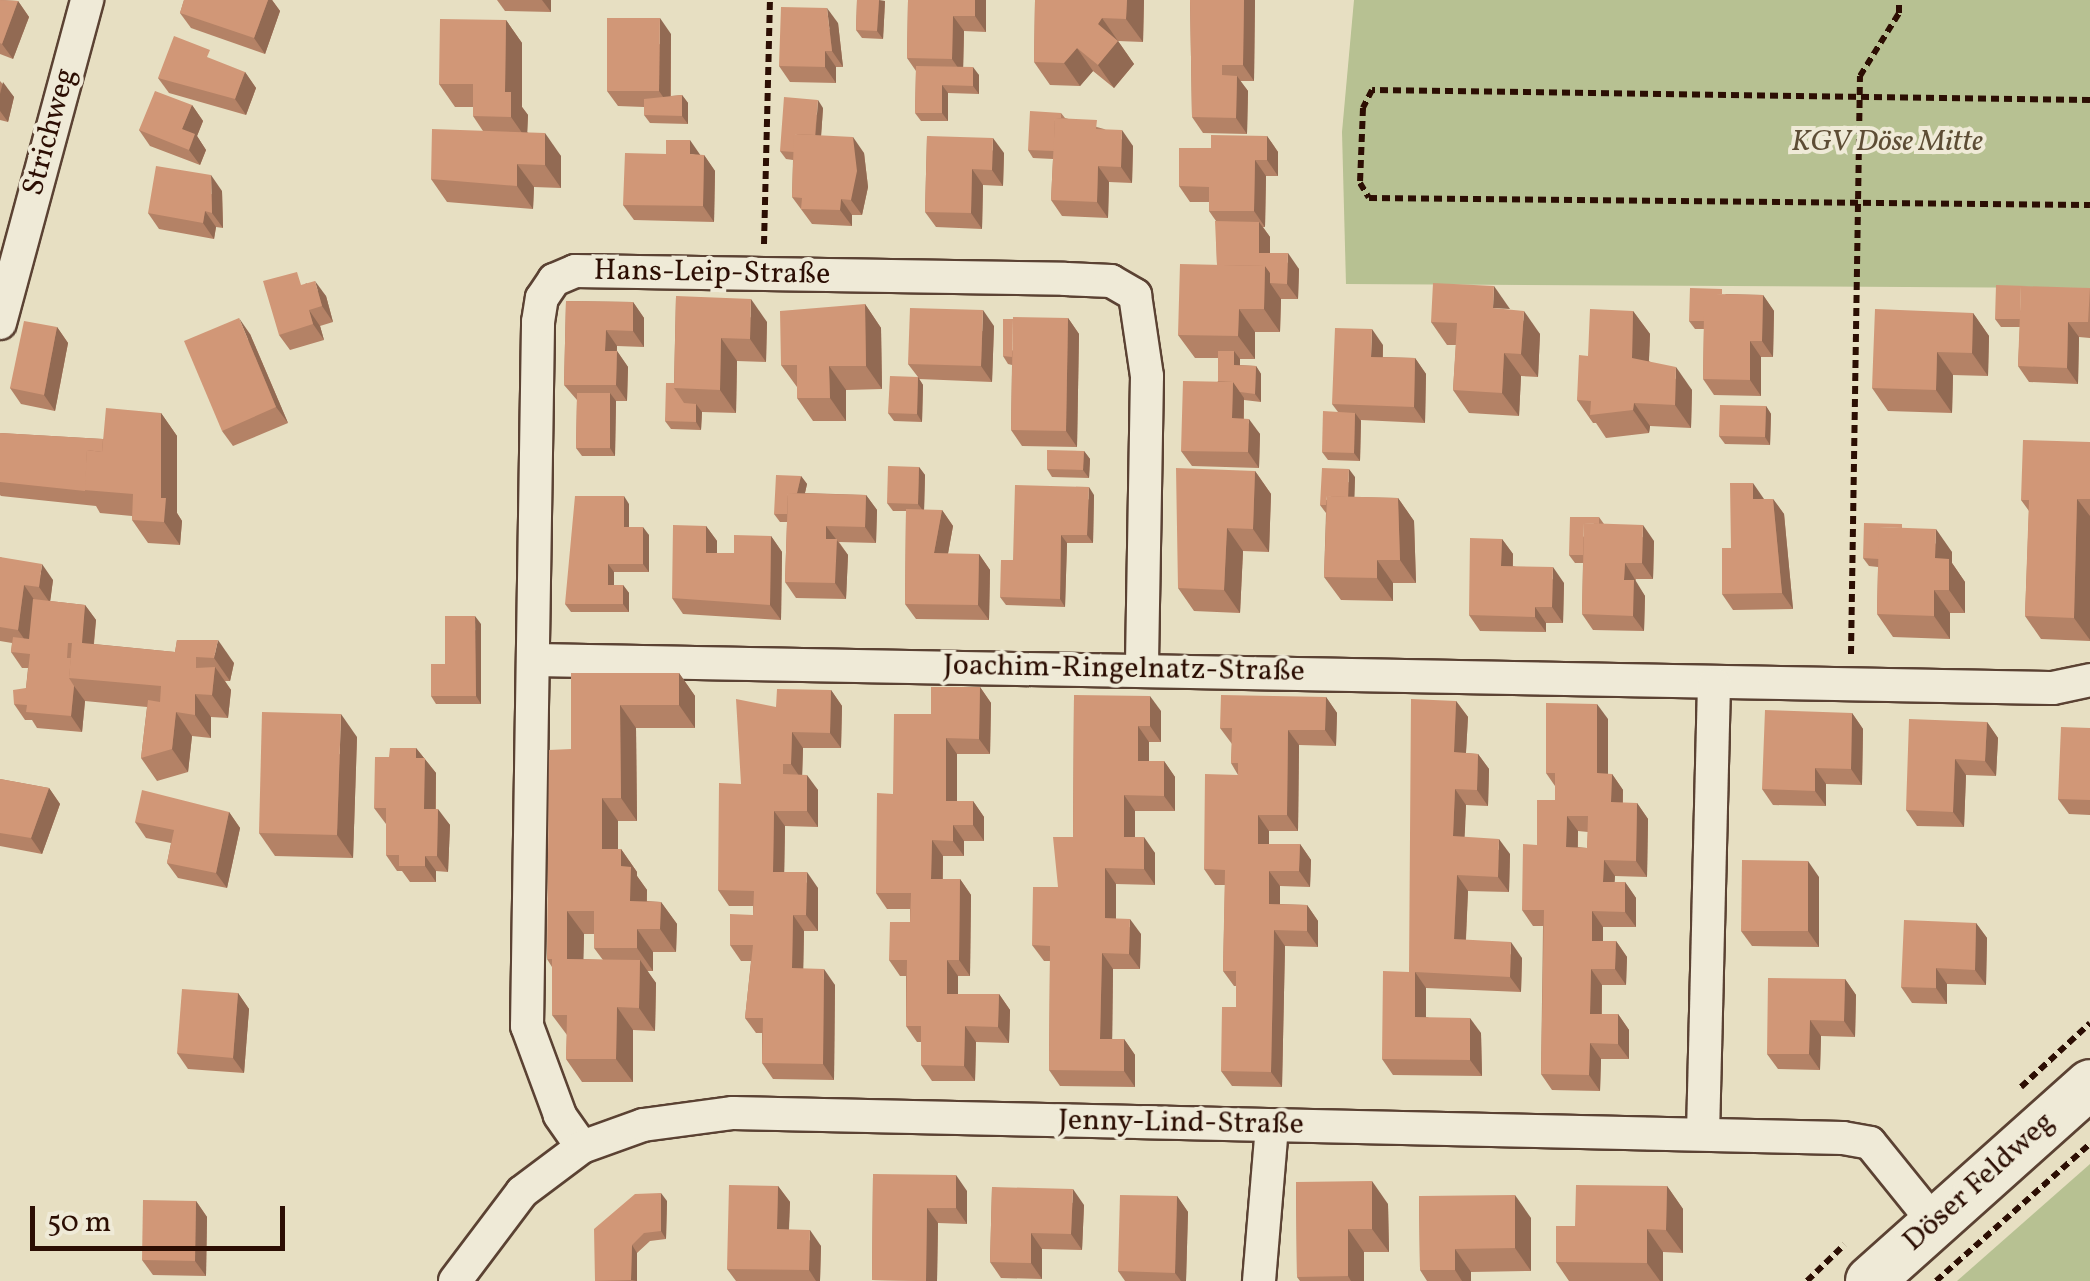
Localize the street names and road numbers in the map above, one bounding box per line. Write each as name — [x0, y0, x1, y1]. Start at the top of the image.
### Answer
street label: Strichweg — [16, 64, 84, 200]
street label: Hans-Leip-Straße — [593, 253, 831, 293]
street label: Joachim-Ringelnatz-Straße — [943, 648, 1305, 690]
street label: Jenny-Lind-Straße — [1058, 1103, 1304, 1143]
street label: Döser Feldweg — [1896, 1105, 2062, 1259]

